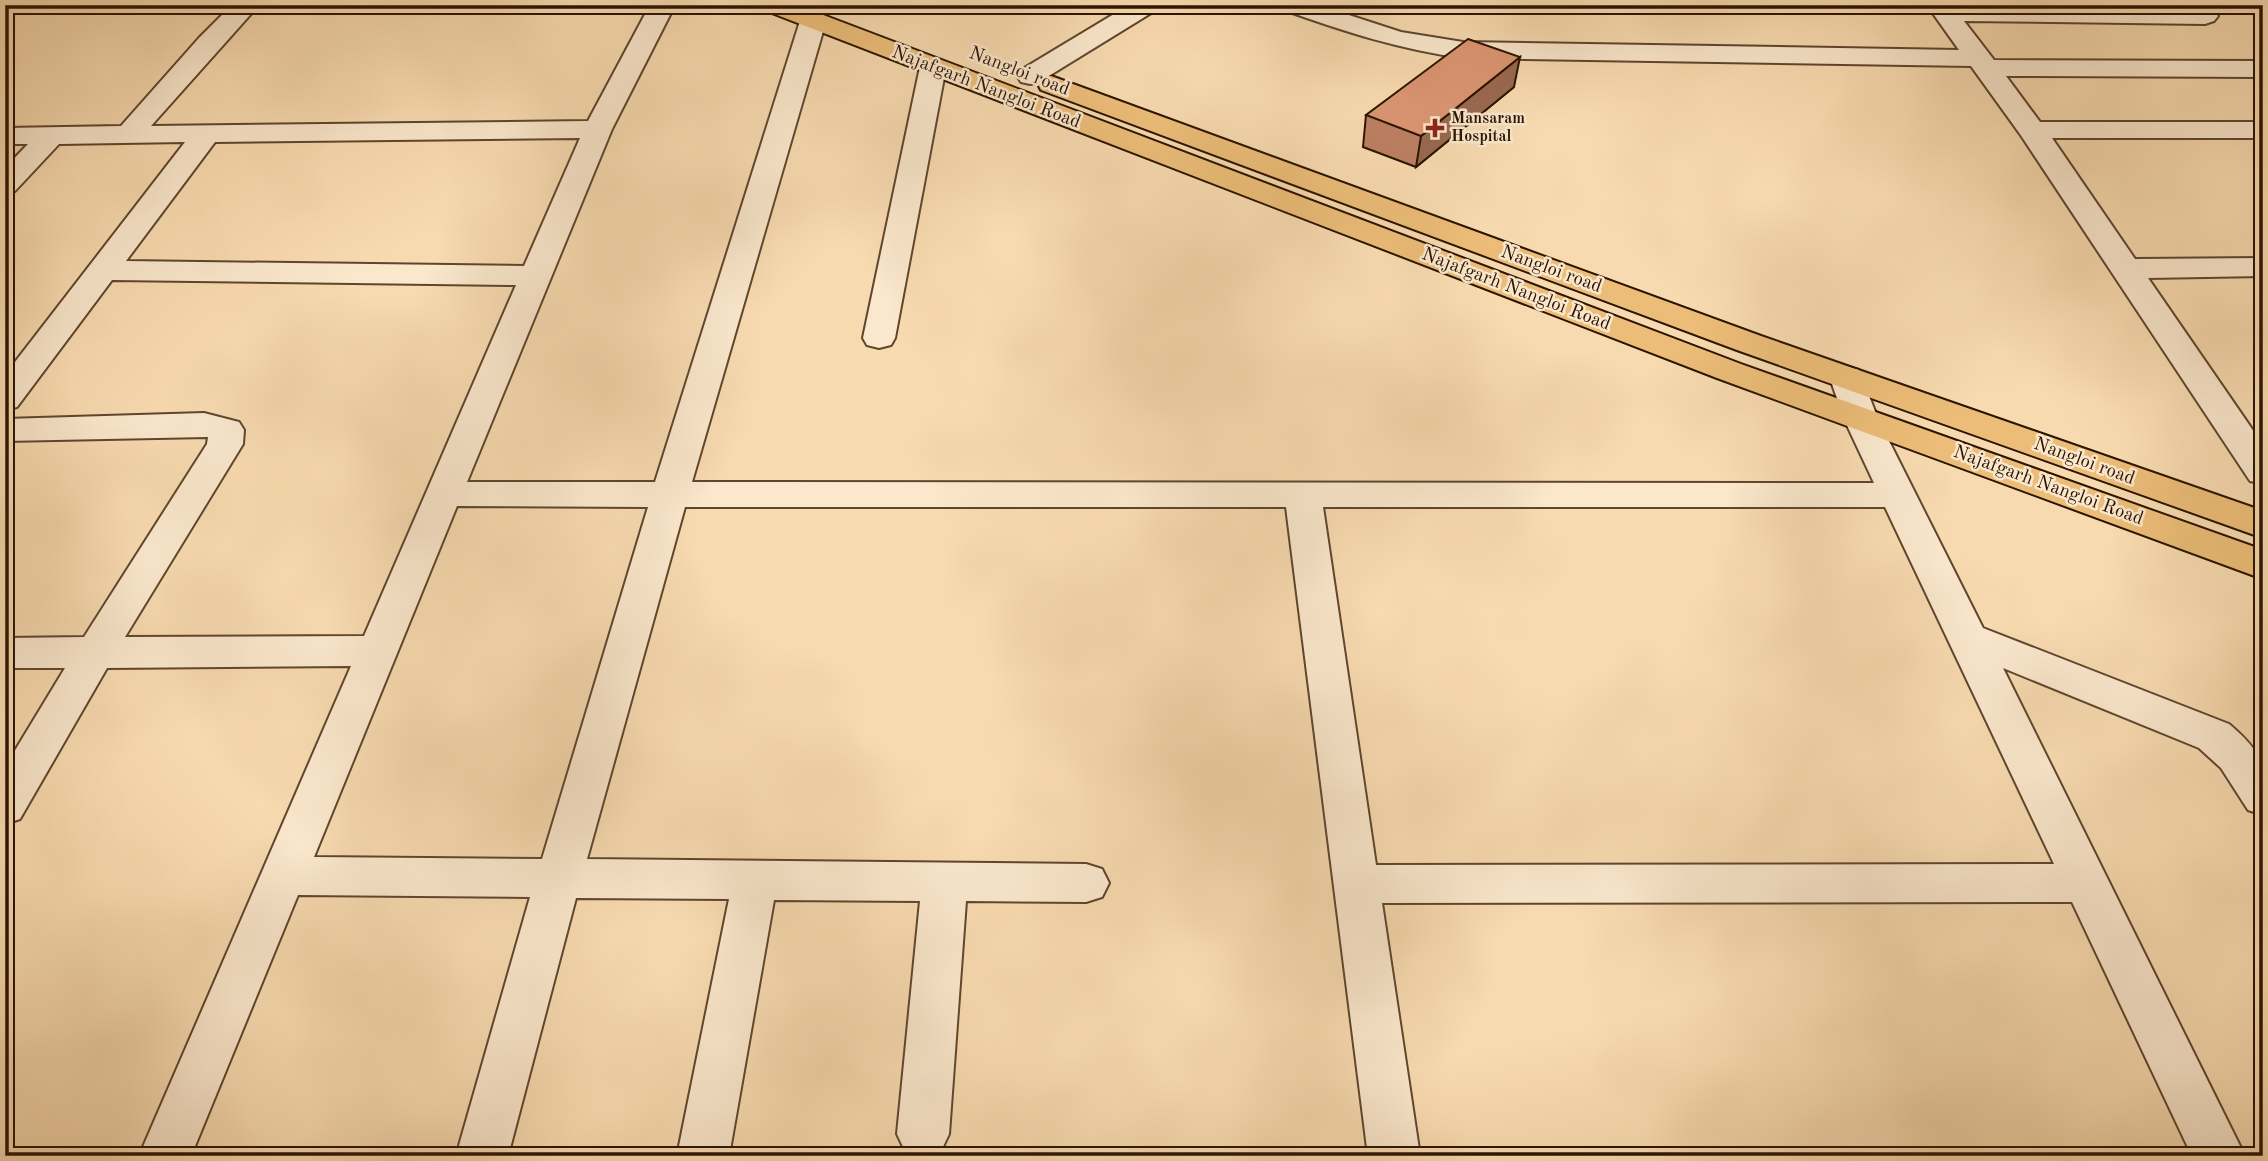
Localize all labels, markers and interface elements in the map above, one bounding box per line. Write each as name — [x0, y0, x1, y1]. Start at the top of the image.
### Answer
street label: Najafgarh Nangloi Road — [889, 43, 1083, 133]
street label: Nangloi road — [966, 44, 1072, 100]
place label: Mansaram Hospital — [1451, 111, 1525, 145]
marker: Mansaram Hospital — [1425, 118, 1445, 138]
street label: Nangloi road — [1498, 243, 1604, 297]
street label: Najafgarh Nangloi Road — [1419, 245, 1613, 335]
street label: Nangloi road — [2031, 435, 2137, 489]
street label: Najafgarh Nangloi Road — [1950, 443, 2146, 529]

